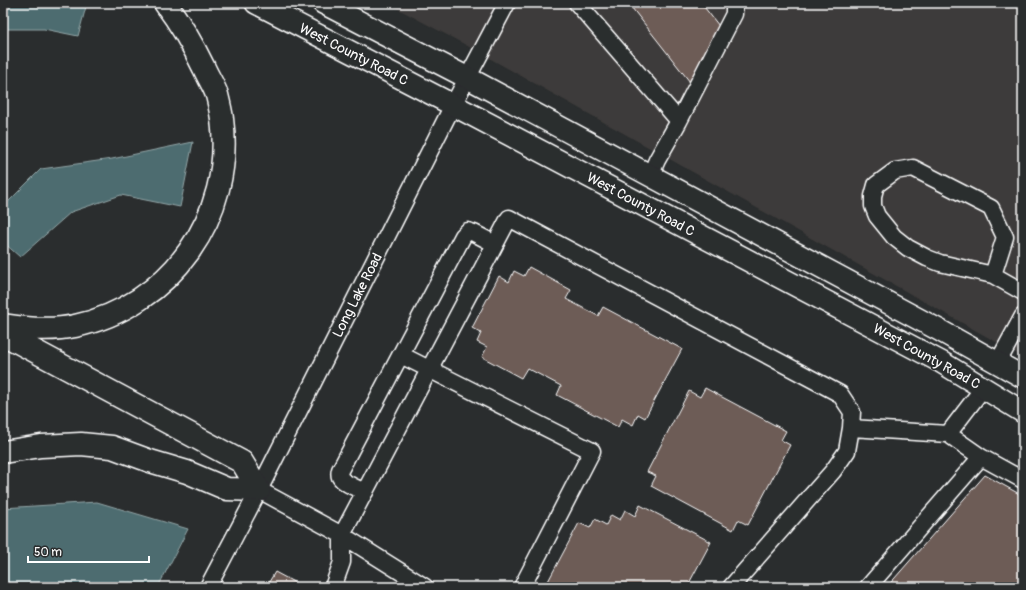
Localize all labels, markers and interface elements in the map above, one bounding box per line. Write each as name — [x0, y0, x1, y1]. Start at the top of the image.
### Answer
street label: West County Road C — [296, 20, 411, 89]
street label: West County Road C — [584, 169, 698, 240]
street label: Long Lake Road — [329, 250, 386, 340]
street label: West County Road C — [870, 320, 984, 393]
scale bar — [28, 538, 149, 564]
text: 50 m — [34, 545, 62, 560]

